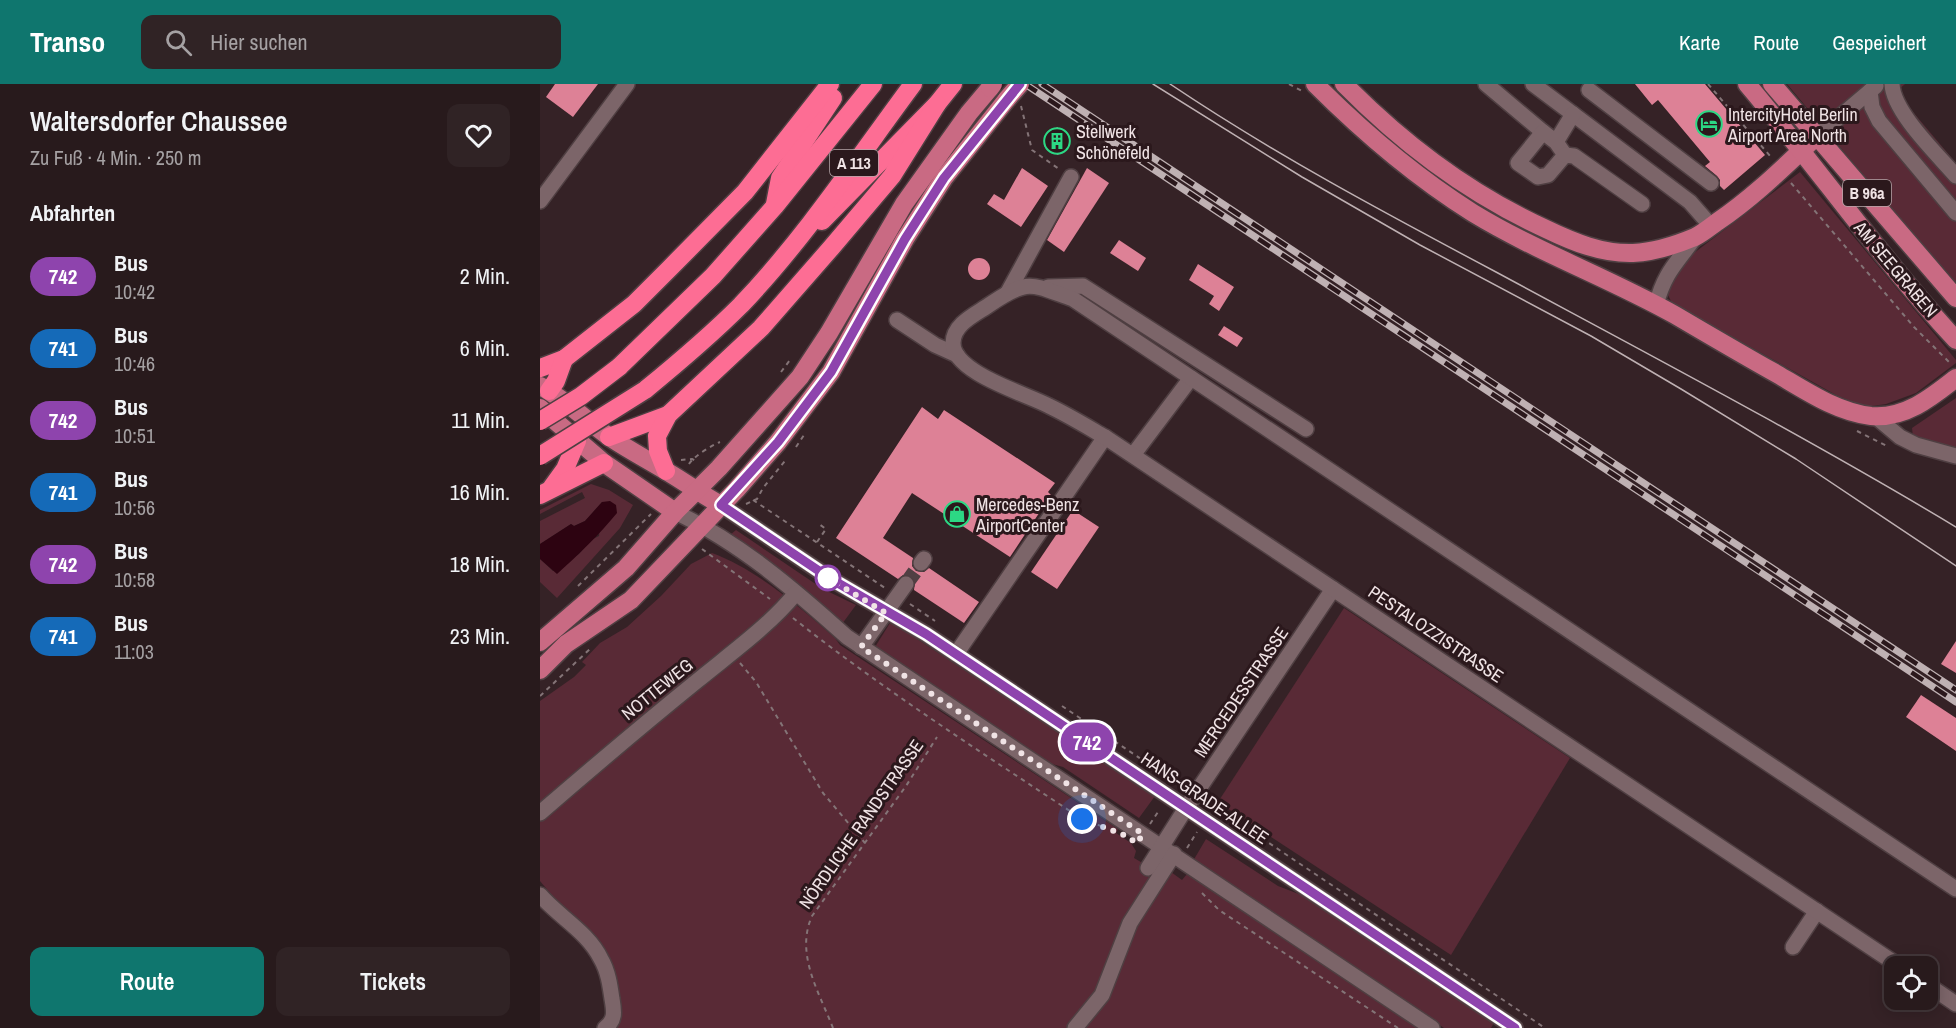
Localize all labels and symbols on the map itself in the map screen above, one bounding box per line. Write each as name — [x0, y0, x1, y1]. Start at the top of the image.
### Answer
place label: IntercityHotel Berlin Airport Area North — [1727, 102, 1858, 148]
hotel icon: IntercityHotel Berlin Airport Area North — [1694, 109, 1724, 139]
place label: Stellwerk Schönefeld — [1076, 119, 1150, 165]
building icon: Stellwerk Schönefeld — [1042, 126, 1072, 156]
road number: A 113 — [830, 150, 878, 176]
road number: B 96a — [1843, 180, 1891, 206]
street label: AM SEEGRABEN — [1848, 215, 1944, 322]
place label: Mercedes-Benz AirportCenter — [975, 492, 1079, 538]
shop icon: Mercedes-Benz AirportCenter — [942, 499, 972, 529]
unlabelled marker — [815, 565, 841, 591]
street label: PESTALOZZISTRASSE — [1363, 579, 1509, 689]
street label: MERCEDESSTRASSE — [1188, 622, 1294, 762]
street label: NOTTEWEG — [616, 652, 698, 726]
line badge: 742 — [1052, 722, 1122, 762]
street label: NÖRDLICHE RANDSTRASSE — [793, 734, 929, 914]
street label: HANS-GRADE-ALLEE — [1136, 746, 1274, 850]
your location — [1067, 804, 1097, 834]

